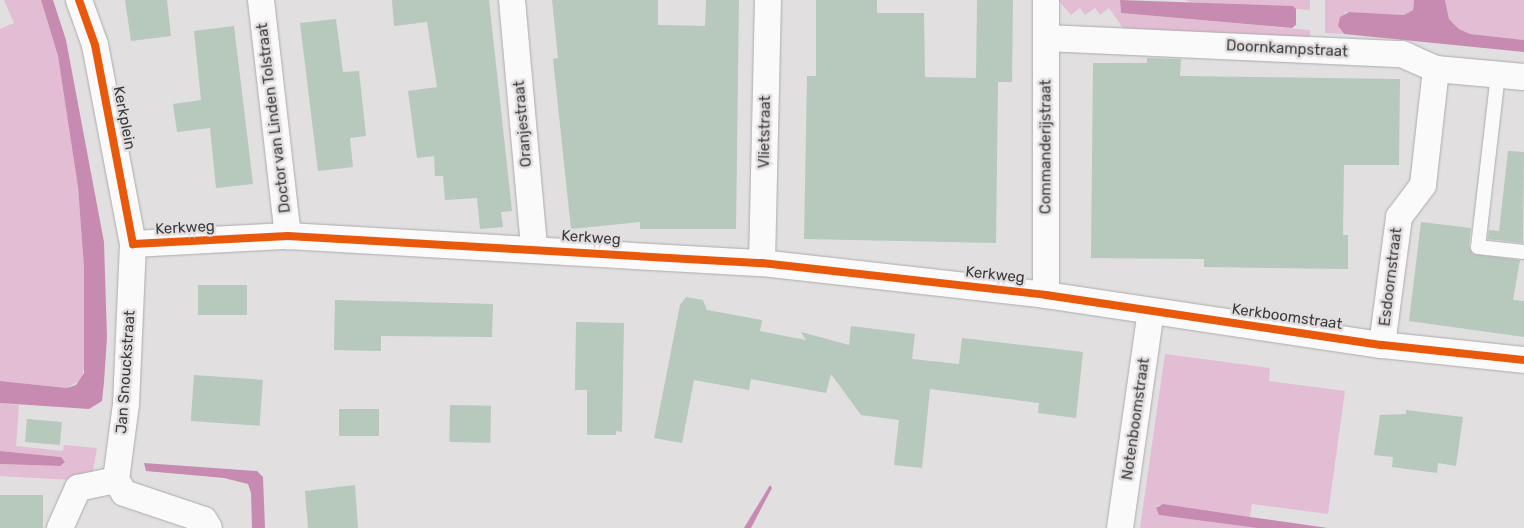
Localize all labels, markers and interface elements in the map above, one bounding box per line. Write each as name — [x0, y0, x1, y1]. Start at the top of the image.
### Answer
street label: Doctor van Linden Tolstraat — [253, 21, 295, 215]
street label: Doornkampstraat — [1226, 37, 1348, 61]
street label: Oranjestraat — [510, 80, 536, 168]
street label: Commanderijstraat — [1037, 80, 1055, 214]
street label: Kerkplein — [109, 85, 139, 151]
street label: Vlietstraat — [755, 95, 775, 169]
street label: Kerkweg — [155, 217, 215, 239]
street label: Kerkweg — [561, 227, 621, 249]
street label: Esdoornstraat — [1376, 227, 1406, 327]
street label: Kerkweg — [964, 263, 1026, 287]
street label: Kerkboomstraat — [1231, 300, 1343, 334]
street label: Jan Snouckstraat — [113, 310, 139, 434]
street label: Notenboomstraat — [1119, 357, 1153, 481]

